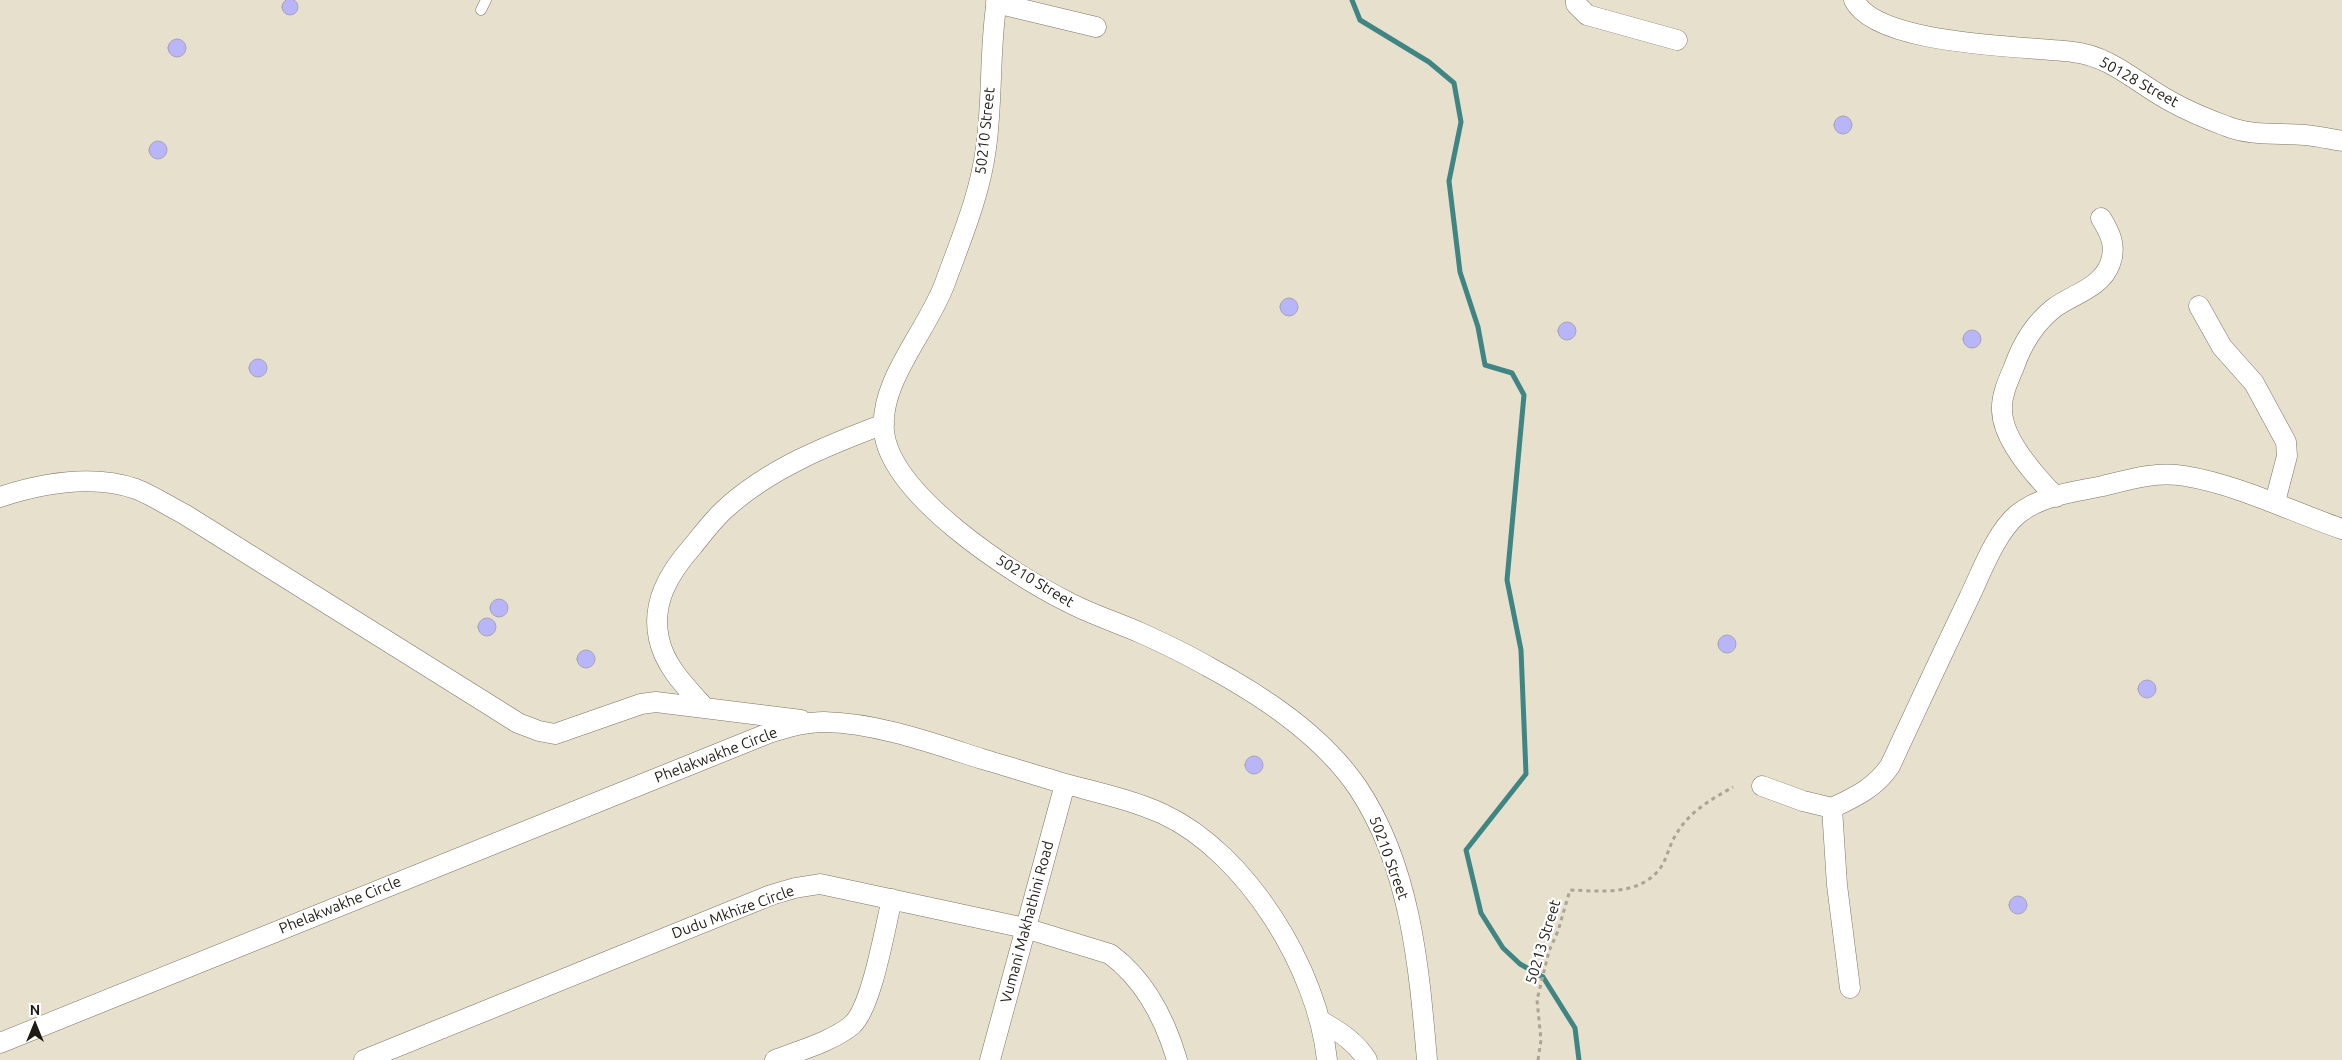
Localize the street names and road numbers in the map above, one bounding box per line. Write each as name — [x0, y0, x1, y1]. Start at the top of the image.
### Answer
street label: 50128 Street — [2096, 53, 2182, 111]
street label: 50210 Street — [971, 86, 999, 176]
street label: 50210 Street — [993, 551, 1077, 611]
street label: Phelakwakhe Circle — [652, 723, 780, 787]
street label: 50210 Street — [1366, 814, 1412, 902]
street label: Vumani Makhathini Road — [997, 839, 1057, 1005]
street label: Phelakwakhe Circle — [276, 872, 404, 938]
street label: Dudu Mkhize Circle — [669, 881, 797, 943]
street label: 50213 Street — [1522, 897, 1564, 987]

